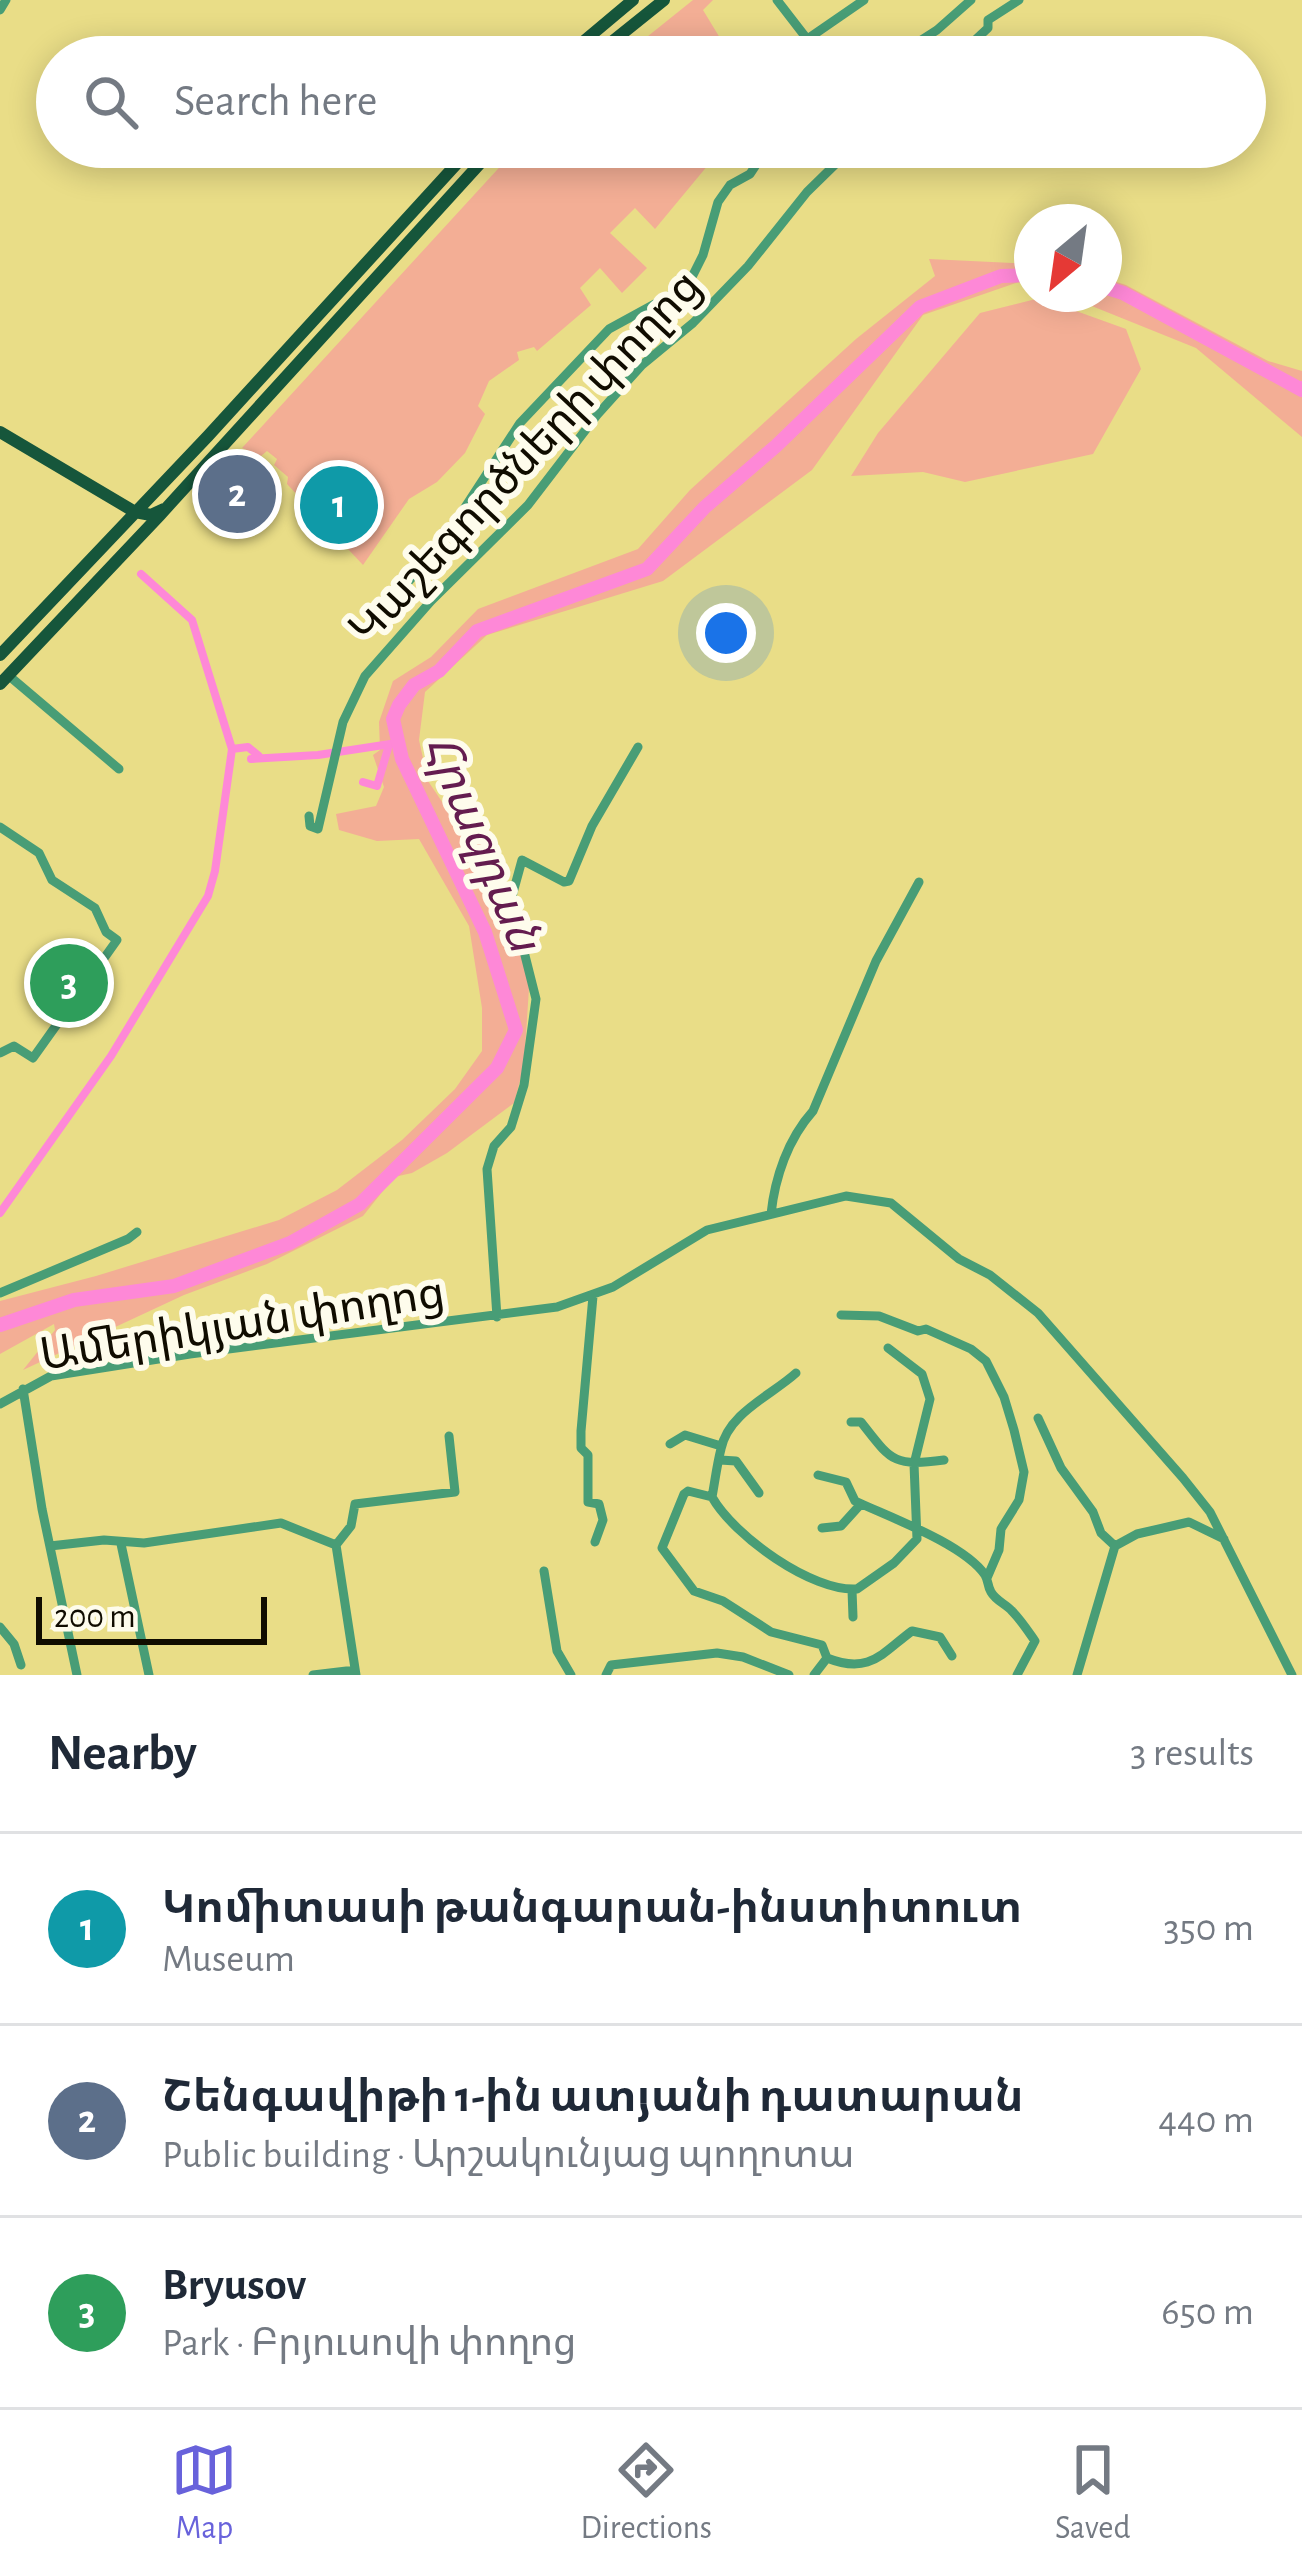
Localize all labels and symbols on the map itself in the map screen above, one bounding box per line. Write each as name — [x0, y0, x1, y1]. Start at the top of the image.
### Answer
north arrow — [1014, 204, 1122, 312]
street label: Կաշեգործների փողոց — [342, 263, 711, 654]
pin: 2 — [198, 449, 276, 539]
pin: 1 — [300, 460, 378, 550]
your location — [696, 603, 756, 663]
water label: Հրազդան — [412, 728, 549, 961]
pin: 3 — [30, 938, 108, 1028]
street label: Ամերիկյան փողոց — [37, 1270, 448, 1381]
scale bar — [36, 1591, 267, 1644]

